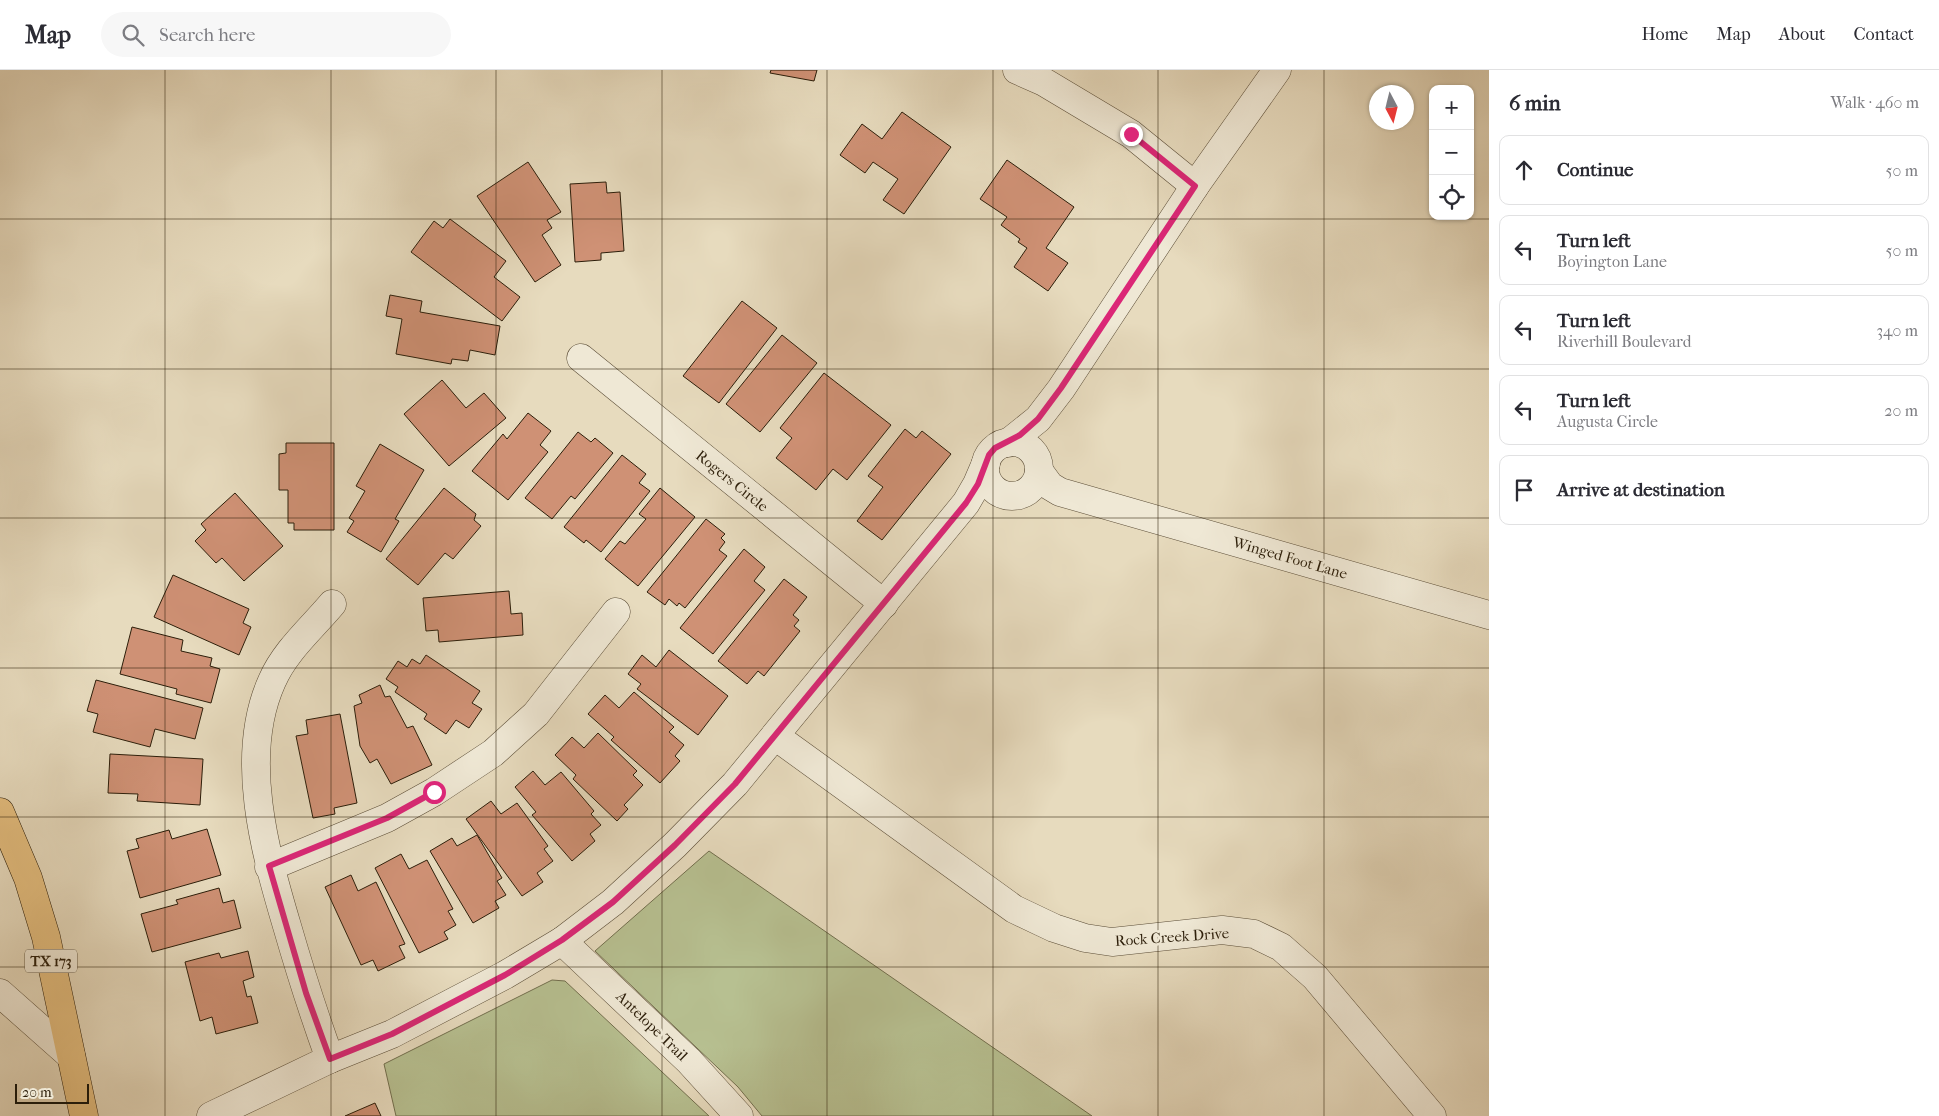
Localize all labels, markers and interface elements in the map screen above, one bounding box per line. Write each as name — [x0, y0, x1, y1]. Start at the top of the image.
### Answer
search box — [101, 12, 451, 57]
text: Map — [25, 21, 71, 49]
icon: search — [119, 21, 147, 49]
text: Search here — [159, 24, 255, 46]
text: Home — [1641, 24, 1688, 45]
text: Map — [1716, 24, 1751, 45]
text: About — [1779, 24, 1825, 45]
text: Contact — [1853, 24, 1914, 45]
north arrow — [1369, 85, 1414, 130]
map controls — [1429, 85, 1474, 220]
button: + — [1429, 85, 1474, 130]
text: 6 min — [1509, 91, 1561, 115]
text: Walk · 460 m — [1831, 93, 1919, 112]
route end — [1120, 123, 1143, 146]
button: − — [1429, 130, 1474, 175]
icon: ahead — [1510, 156, 1538, 184]
text: Continue — [1557, 159, 1633, 181]
text: 50 m — [1886, 161, 1918, 180]
button: locate — [1429, 175, 1474, 220]
text: Turn left — [1557, 230, 1631, 252]
icon: left — [1510, 236, 1538, 264]
text: 50 m — [1886, 241, 1918, 260]
text: Boyington Lane — [1557, 252, 1667, 271]
text: Turn left — [1557, 310, 1631, 332]
icon: left — [1510, 316, 1538, 344]
text: 340 m — [1876, 321, 1918, 340]
text: Riverhill Boulevard — [1557, 332, 1691, 351]
text: Turn left — [1557, 390, 1631, 412]
icon: left — [1510, 396, 1538, 424]
text: 20 m — [1884, 401, 1918, 420]
text: Augusta Circle — [1557, 412, 1658, 431]
street label: Rogers Circle — [692, 446, 772, 516]
icon: arrive — [1510, 476, 1538, 504]
text: Arrive at destination — [1557, 479, 1725, 501]
street label: Winged Foot Lane — [1230, 533, 1350, 583]
route start — [423, 781, 446, 804]
street label: Rock Creek Drive — [1114, 924, 1230, 950]
road number: TX 173 — [25, 949, 77, 972]
street label: Antelope Trail — [612, 987, 691, 1065]
scale bar — [15, 1081, 89, 1104]
text: 20 m — [22, 1084, 52, 1101]

